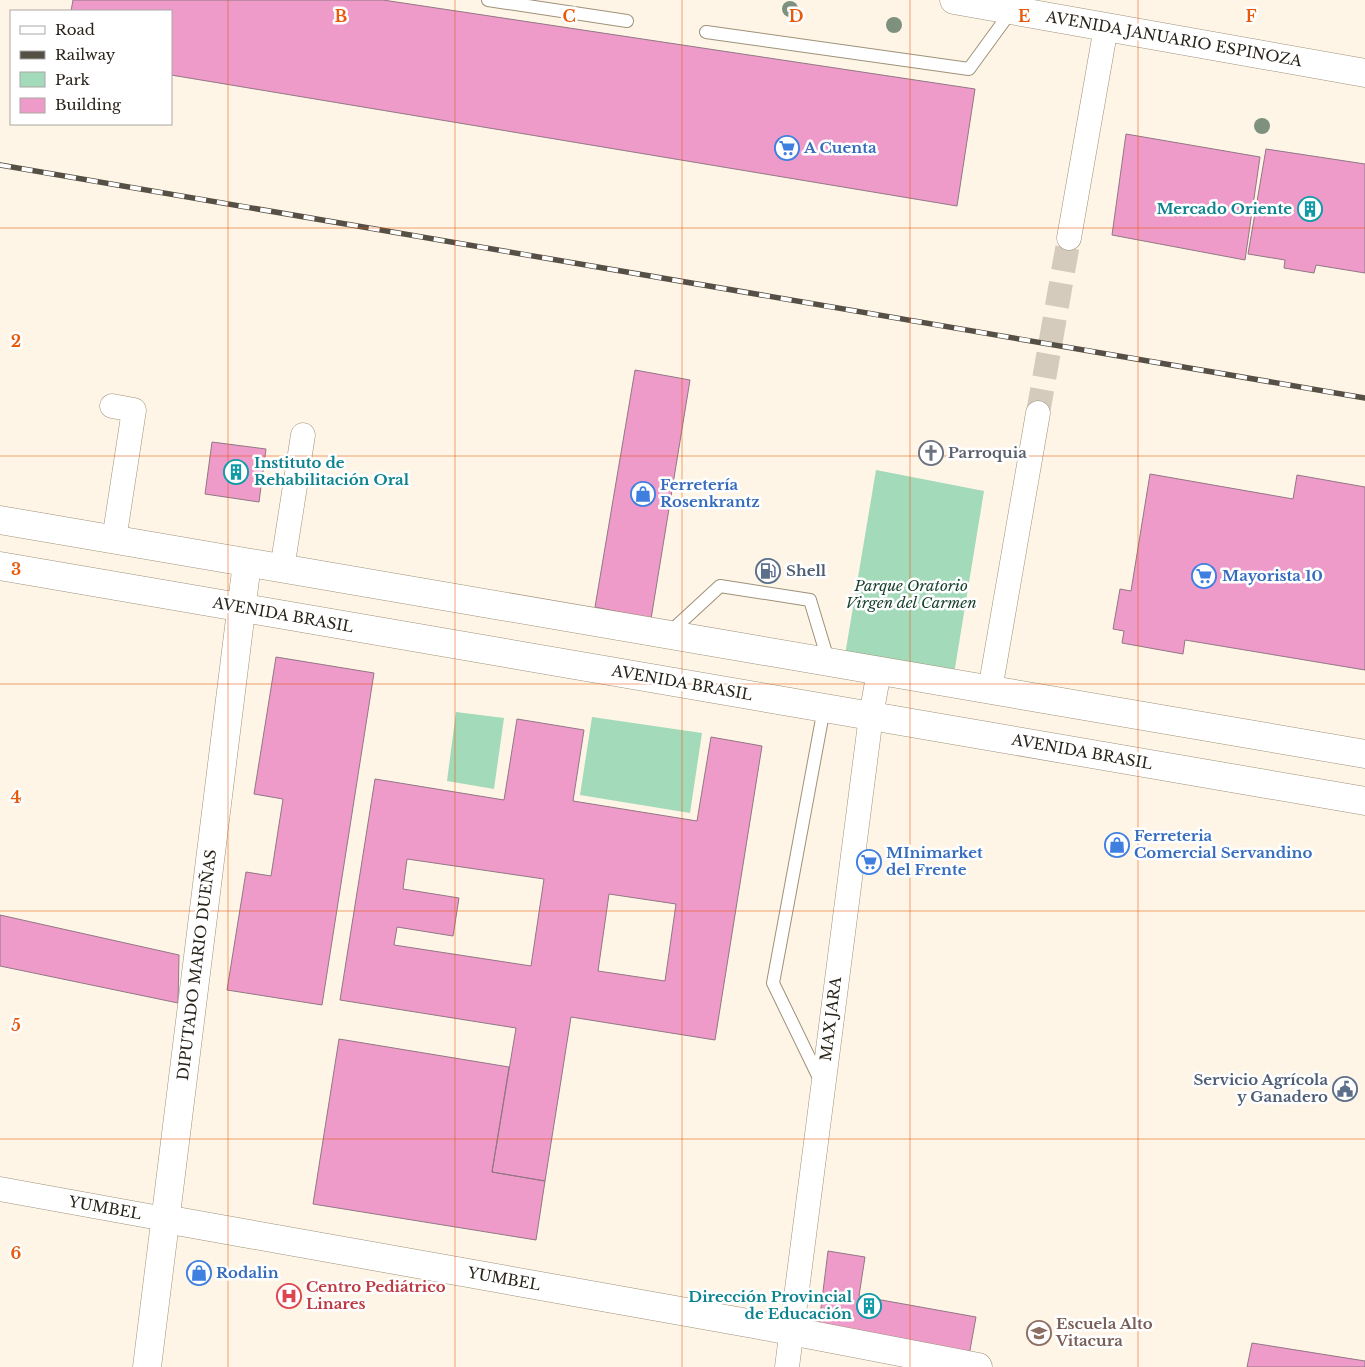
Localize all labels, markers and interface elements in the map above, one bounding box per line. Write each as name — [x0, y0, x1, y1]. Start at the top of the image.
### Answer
text: B — [335, 6, 348, 26]
text: C — [562, 6, 576, 26]
text: D — [789, 6, 803, 26]
text: E — [1018, 6, 1030, 26]
street label: AVENIDA JANUARIO ESPINOZA — [1044, 6, 1304, 70]
text: F — [1245, 6, 1257, 26]
legend — [10, 10, 172, 125]
text: Road — [55, 20, 95, 39]
text: Railway — [55, 45, 116, 64]
text: Park — [55, 70, 91, 89]
text: Building — [55, 95, 122, 114]
supermarket icon: A Cuenta — [774, 135, 800, 161]
place label: A Cuenta — [803, 138, 877, 157]
building icon: Mercado Oriente — [1297, 196, 1323, 222]
place label: Mercado Oriente — [1156, 199, 1292, 218]
text: 2 — [11, 331, 21, 351]
church icon: Parroquia — [918, 440, 944, 466]
place label: Parroquia — [948, 443, 1027, 462]
place label: Instituto de Rehabilitación Oral — [254, 453, 410, 489]
building icon: Instituto de Rehabilitación Oral — [223, 459, 249, 485]
place label: Ferretería Rosenkrantz — [660, 475, 760, 511]
shop icon: Ferretería Rosenkrantz — [630, 481, 656, 507]
fuel station icon: Shell — [755, 558, 781, 584]
text: 3 — [11, 559, 21, 579]
place label: Shell — [786, 561, 827, 580]
supermarket icon: Mayorista 10 — [1191, 563, 1217, 589]
place label: Mayorista 10 — [1222, 566, 1323, 585]
park label: Parque Oratorio Virgen del Carmen — [845, 576, 977, 612]
street label: AVENIDA BRASIL — [210, 593, 355, 636]
street label: AVENIDA BRASIL — [609, 661, 754, 704]
street label: AVENIDA BRASIL — [1009, 730, 1154, 773]
text: 4 — [11, 787, 21, 807]
place label: Ferreteria Comercial Servandino — [1134, 826, 1312, 862]
shop icon: Ferreteria Comercial Servandino — [1104, 832, 1130, 858]
place label: MInimarket del Frente — [886, 843, 983, 879]
street label: DIPUTADO MARIO DUEÑAS — [173, 848, 220, 1082]
supermarket icon: MInimarket del Frente — [856, 849, 882, 875]
street label: MAX JARA — [816, 975, 845, 1062]
text: 5 — [11, 1015, 21, 1035]
place label: Servicio Agrícola y Ganadero — [1193, 1070, 1328, 1106]
public building icon: Servicio Agrícola y Ganadero — [1332, 1076, 1358, 1102]
street label: YUMBEL — [66, 1192, 143, 1223]
text: 6 — [11, 1243, 22, 1263]
shop icon: Rodalin — [186, 1260, 212, 1286]
place label: Rodalin — [216, 1263, 279, 1282]
street label: YUMBEL — [465, 1263, 542, 1294]
place label: Centro Pediátrico Linares — [306, 1277, 446, 1313]
hospital icon: Centro Pediátrico Linares — [276, 1283, 302, 1309]
place label: Dirección Provincial de Educación — [688, 1287, 853, 1323]
building icon: Dirección Provincial de Educación — [856, 1293, 882, 1319]
place label: Escuela Alto Vitacura — [1055, 1314, 1153, 1350]
school or university icon: Escuela Alto Vitacura — [1026, 1320, 1052, 1346]

